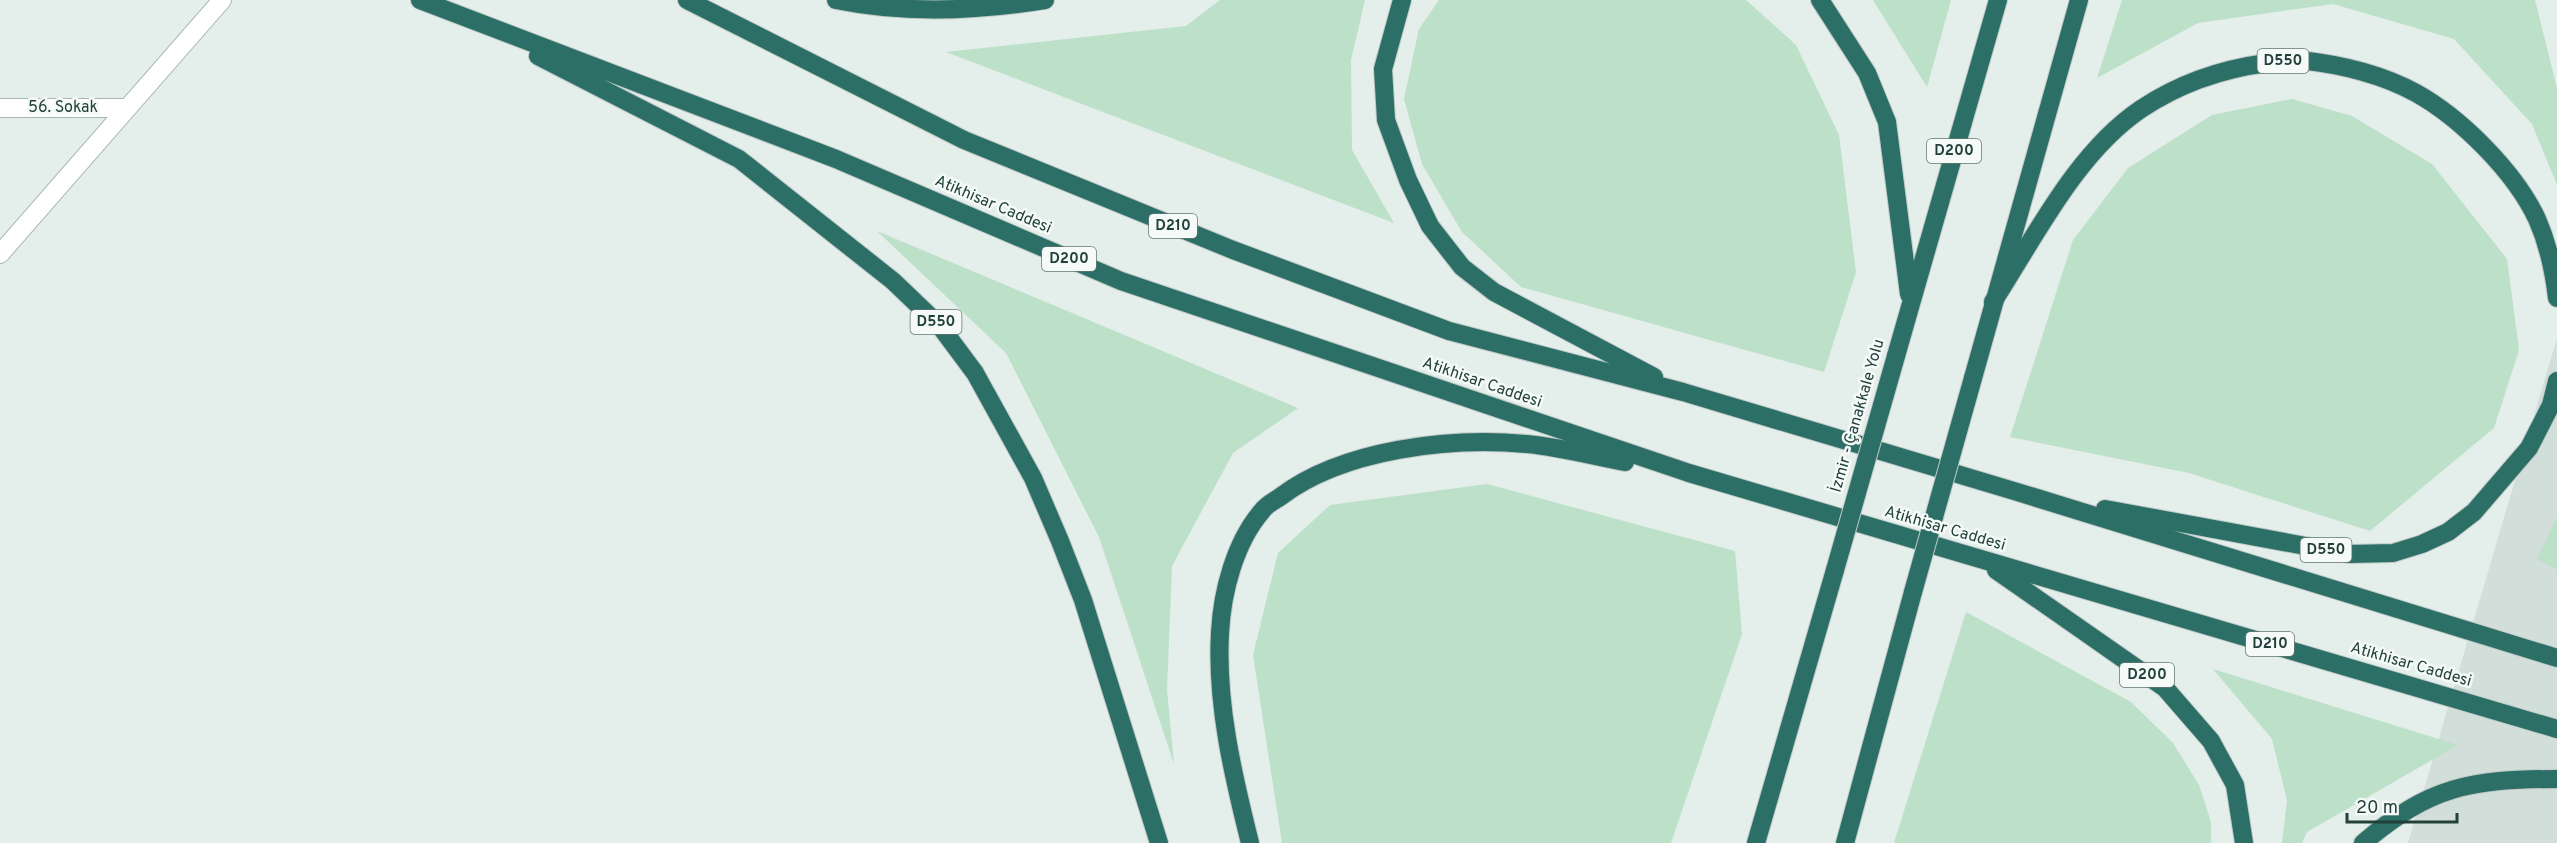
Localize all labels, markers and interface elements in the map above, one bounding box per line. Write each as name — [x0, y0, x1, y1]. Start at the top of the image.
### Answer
road number: D550 — [2258, 49, 2308, 73]
street label: 56. Sokak — [28, 98, 98, 118]
road number: D200 — [1927, 139, 1981, 163]
street label: Atikhisar Caddesi — [932, 171, 1054, 239]
road number: D210 — [1149, 214, 1197, 238]
road number: D200 — [1042, 247, 1096, 271]
road number: D550 — [910, 310, 962, 334]
street label: İzmir - Çanakkale Yolu — [1826, 337, 1889, 495]
street label: Atikhisar Caddesi — [1420, 353, 1544, 413]
street label: Atikhisar Caddesi — [1882, 502, 2008, 556]
road number: D550 — [2300, 538, 2352, 562]
road number: D210 — [2246, 632, 2294, 656]
street label: Atikhisar Caddesi — [2348, 638, 2474, 692]
road number: D200 — [2120, 663, 2174, 687]
scale bar — [2347, 786, 2456, 824]
text: 20 m — [2356, 797, 2398, 820]

